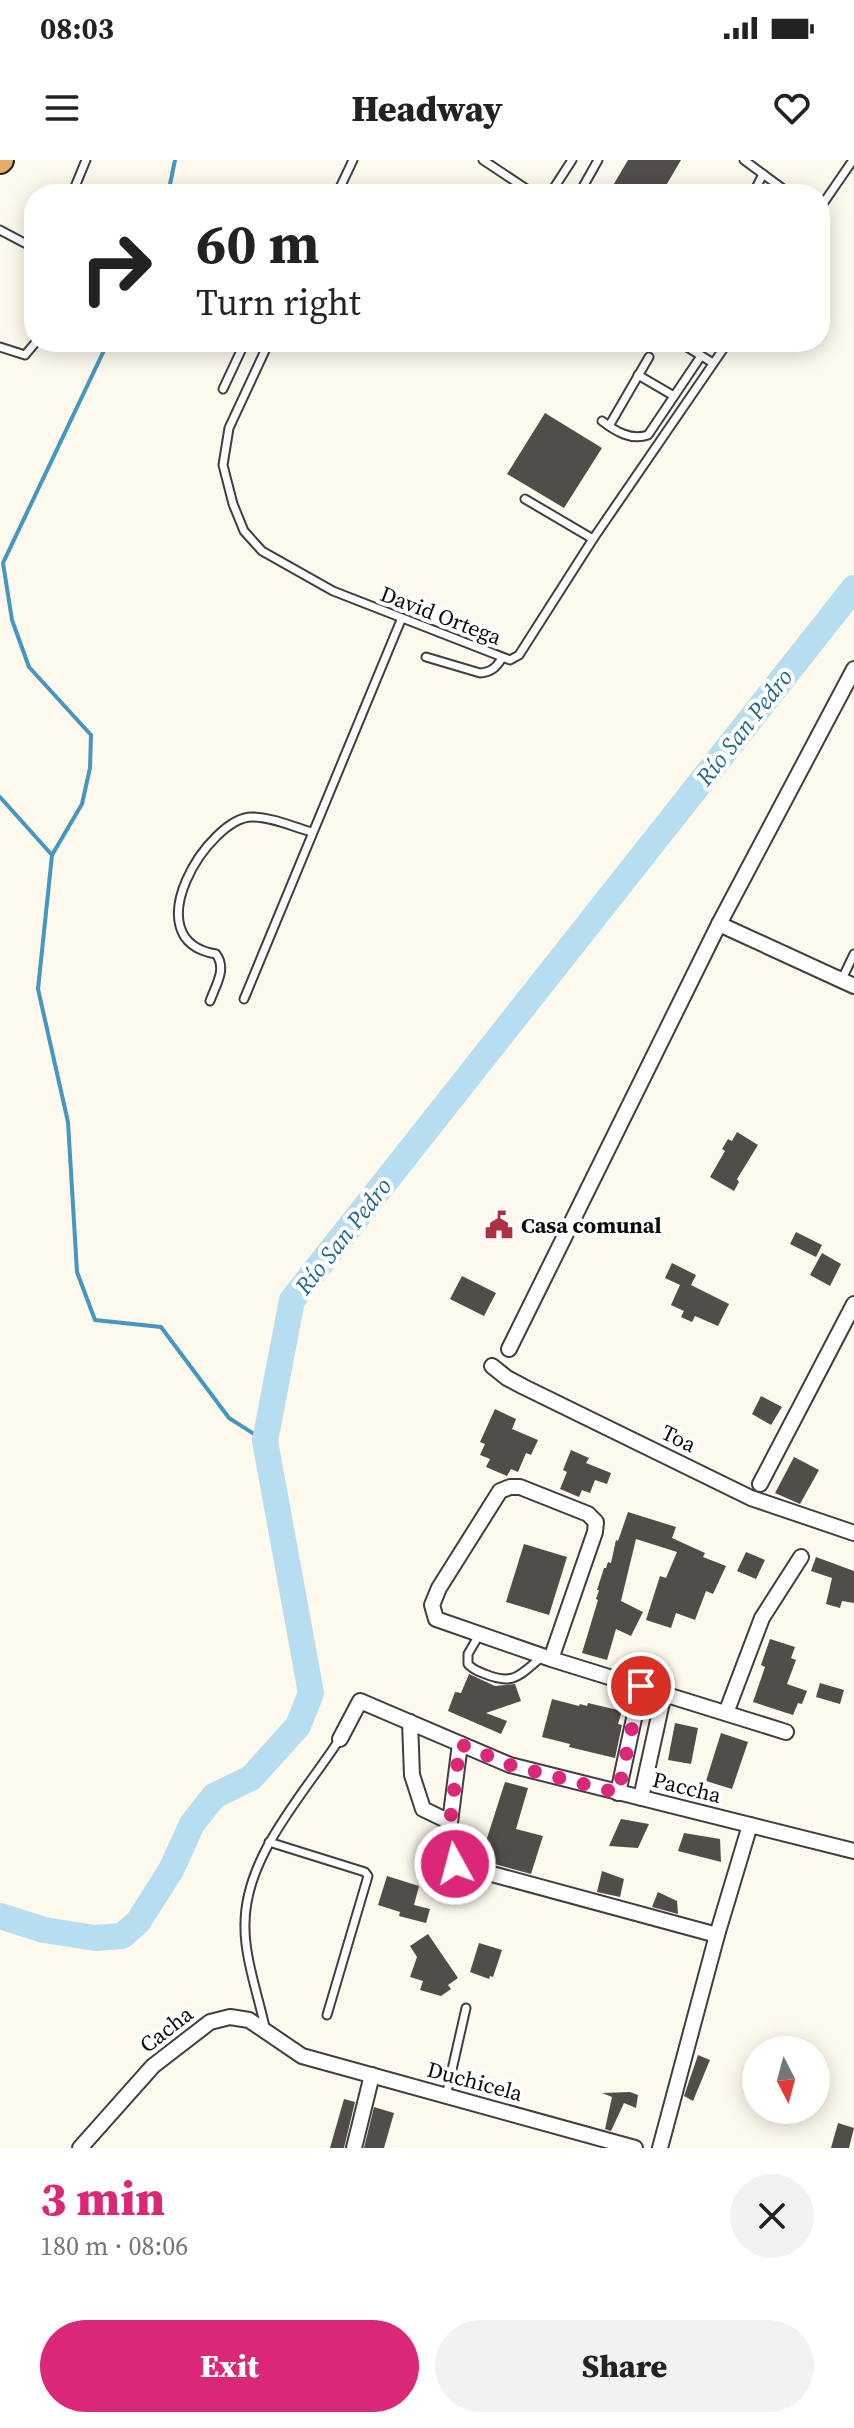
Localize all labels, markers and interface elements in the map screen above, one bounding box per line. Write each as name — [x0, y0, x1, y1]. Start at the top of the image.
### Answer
text: 08:03 — [40, 8, 114, 49]
text: Headway — [351, 84, 503, 133]
icon: menu — [40, 86, 84, 130]
icon: heart — [770, 86, 814, 130]
text: 60 m — [196, 205, 319, 282]
icon: right — [64, 216, 168, 320]
text: Turn right — [196, 278, 361, 327]
street label: David Ortega — [376, 578, 507, 652]
water label: Río San Pedro — [687, 662, 800, 793]
water label: Río San Pedro — [286, 1171, 399, 1302]
public building icon: Casa comunal — [484, 1210, 514, 1240]
place label: Casa comunal — [521, 1210, 662, 1240]
street label: Toa — [657, 1417, 702, 1460]
pin — [607, 1652, 675, 1720]
icon: arrive — [619, 1664, 663, 1708]
street label: Paccha — [650, 1764, 725, 1810]
position arrow — [413, 1822, 497, 1906]
street label: Cacha — [133, 1998, 200, 2059]
north arrow — [742, 2036, 830, 2124]
map controls — [742, 2036, 830, 2124]
street label: Duchicela — [424, 2054, 527, 2108]
text: 3 min — [40, 2165, 165, 2231]
button: close — [730, 2174, 814, 2258]
text: 180 m · 08:06 — [40, 2228, 188, 2264]
button: Exit — [40, 2320, 419, 2412]
button: Share — [435, 2320, 814, 2412]

